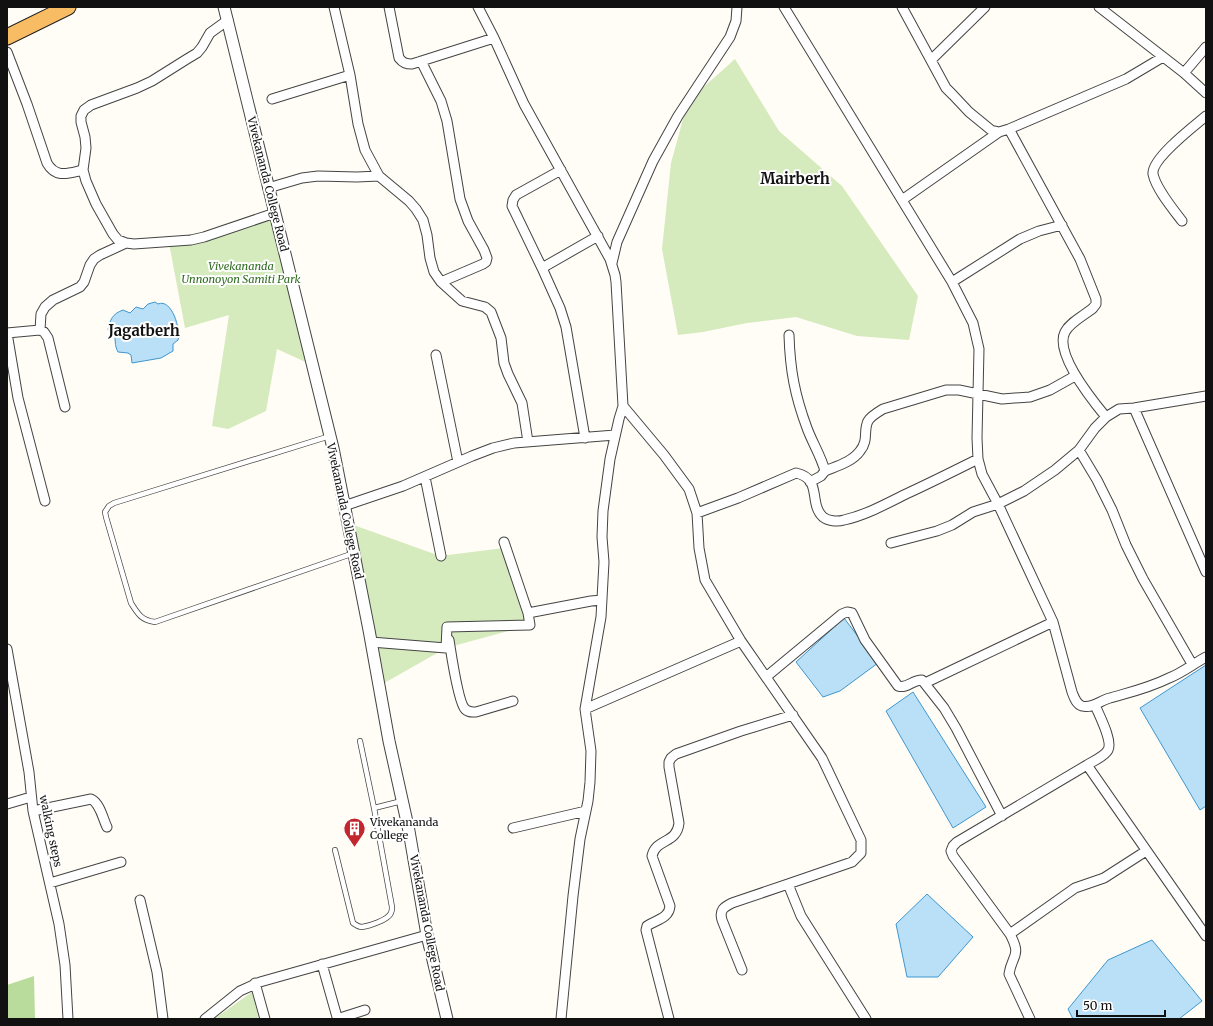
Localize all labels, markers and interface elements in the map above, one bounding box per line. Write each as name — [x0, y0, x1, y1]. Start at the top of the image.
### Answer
street label: Vivekananda College Road — [244, 114, 292, 253]
district label: Mairberh — [760, 169, 830, 188]
park label: Vivekananda Unnonoyon Samiti Park — [182, 259, 300, 286]
district label: Jagatberh — [107, 321, 180, 340]
street label: Vivekananda College Road — [324, 441, 366, 581]
street label: walking steps — [36, 793, 65, 868]
building icon: Vivekananda College — [341, 815, 367, 848]
place label: Vivekananda College — [369, 815, 439, 842]
street label: Vivekananda College Road — [407, 853, 447, 993]
scale bar — [1077, 992, 1165, 1018]
text: 50 m — [1083, 998, 1112, 1013]

